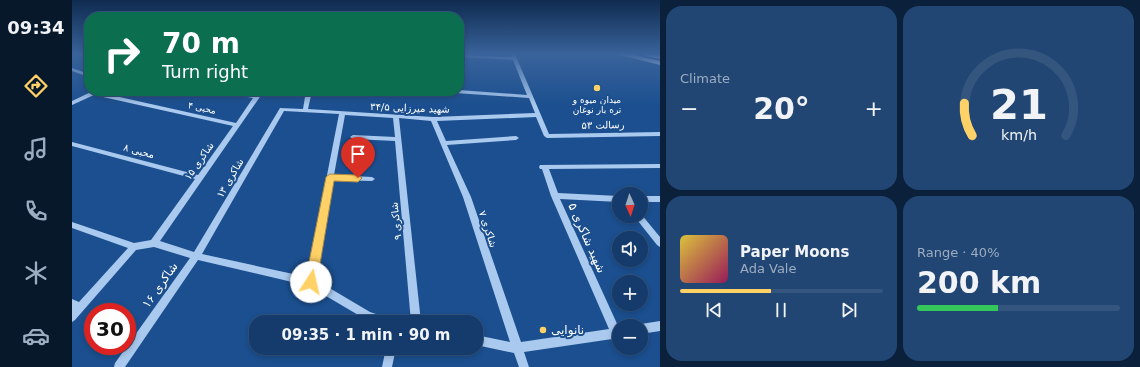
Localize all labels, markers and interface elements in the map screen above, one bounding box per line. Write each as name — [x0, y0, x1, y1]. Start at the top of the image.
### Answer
text: 09:34 — [7, 17, 65, 38]
text: 70 m — [162, 27, 240, 60]
icon: right — [96, 28, 148, 80]
text: Turn right — [162, 61, 248, 82]
text: Climate — [680, 71, 730, 86]
icon: directions — [22, 72, 50, 100]
text: 21 — [990, 80, 1047, 129]
marker: میدان میوه و تره بار نوغان — [592, 83, 602, 93]
text: 20° — [753, 91, 810, 126]
place label: میدان میوه و تره بار نوغان — [572, 95, 622, 115]
text: − — [680, 96, 698, 121]
text: + — [865, 96, 883, 121]
street label: محبی ۴ — [187, 100, 217, 116]
street label: شهید میرزایی ۳۴/۵ — [370, 101, 450, 116]
street label: رسالت ۵۳ — [581, 119, 625, 131]
text: km/h — [1000, 126, 1037, 142]
icon: music — [22, 135, 50, 163]
pin — [341, 137, 375, 178]
street label: شاکری ۱۵ — [182, 140, 216, 182]
street label: محبی ۸ — [122, 142, 156, 160]
icon: arrive — [347, 143, 369, 165]
street label: شاکری ۱۳ — [214, 156, 246, 200]
north arrow — [612, 187, 648, 223]
map controls — [612, 187, 648, 355]
icon: phone — [22, 197, 50, 225]
street label: شاکری ۹ — [389, 201, 403, 241]
street label: شهید شاکری ۵ — [564, 201, 609, 276]
street label: شاکری ۷ — [477, 209, 499, 249]
button: sound — [612, 231, 648, 267]
text: Paper Moons — [740, 243, 849, 261]
text: Range · 40% — [917, 245, 1000, 260]
icon: climate — [22, 259, 50, 287]
street label: شاکری ۱۶ — [139, 260, 182, 311]
position arrow — [290, 261, 332, 303]
text: Ada Vale — [740, 261, 796, 276]
text: 200 km — [917, 265, 1041, 300]
button: + — [612, 275, 648, 311]
icon: previous — [703, 299, 725, 321]
icon: pause — [770, 299, 792, 321]
icon: next — [838, 299, 860, 321]
speed limit sign: 30 — [84, 303, 136, 355]
button: − — [612, 319, 648, 355]
icon: car — [22, 322, 50, 350]
place label: نانوایی — [551, 323, 584, 338]
marker: نانوایی — [538, 325, 548, 335]
text: 09:35 · 1 min · 90 m — [282, 326, 450, 344]

